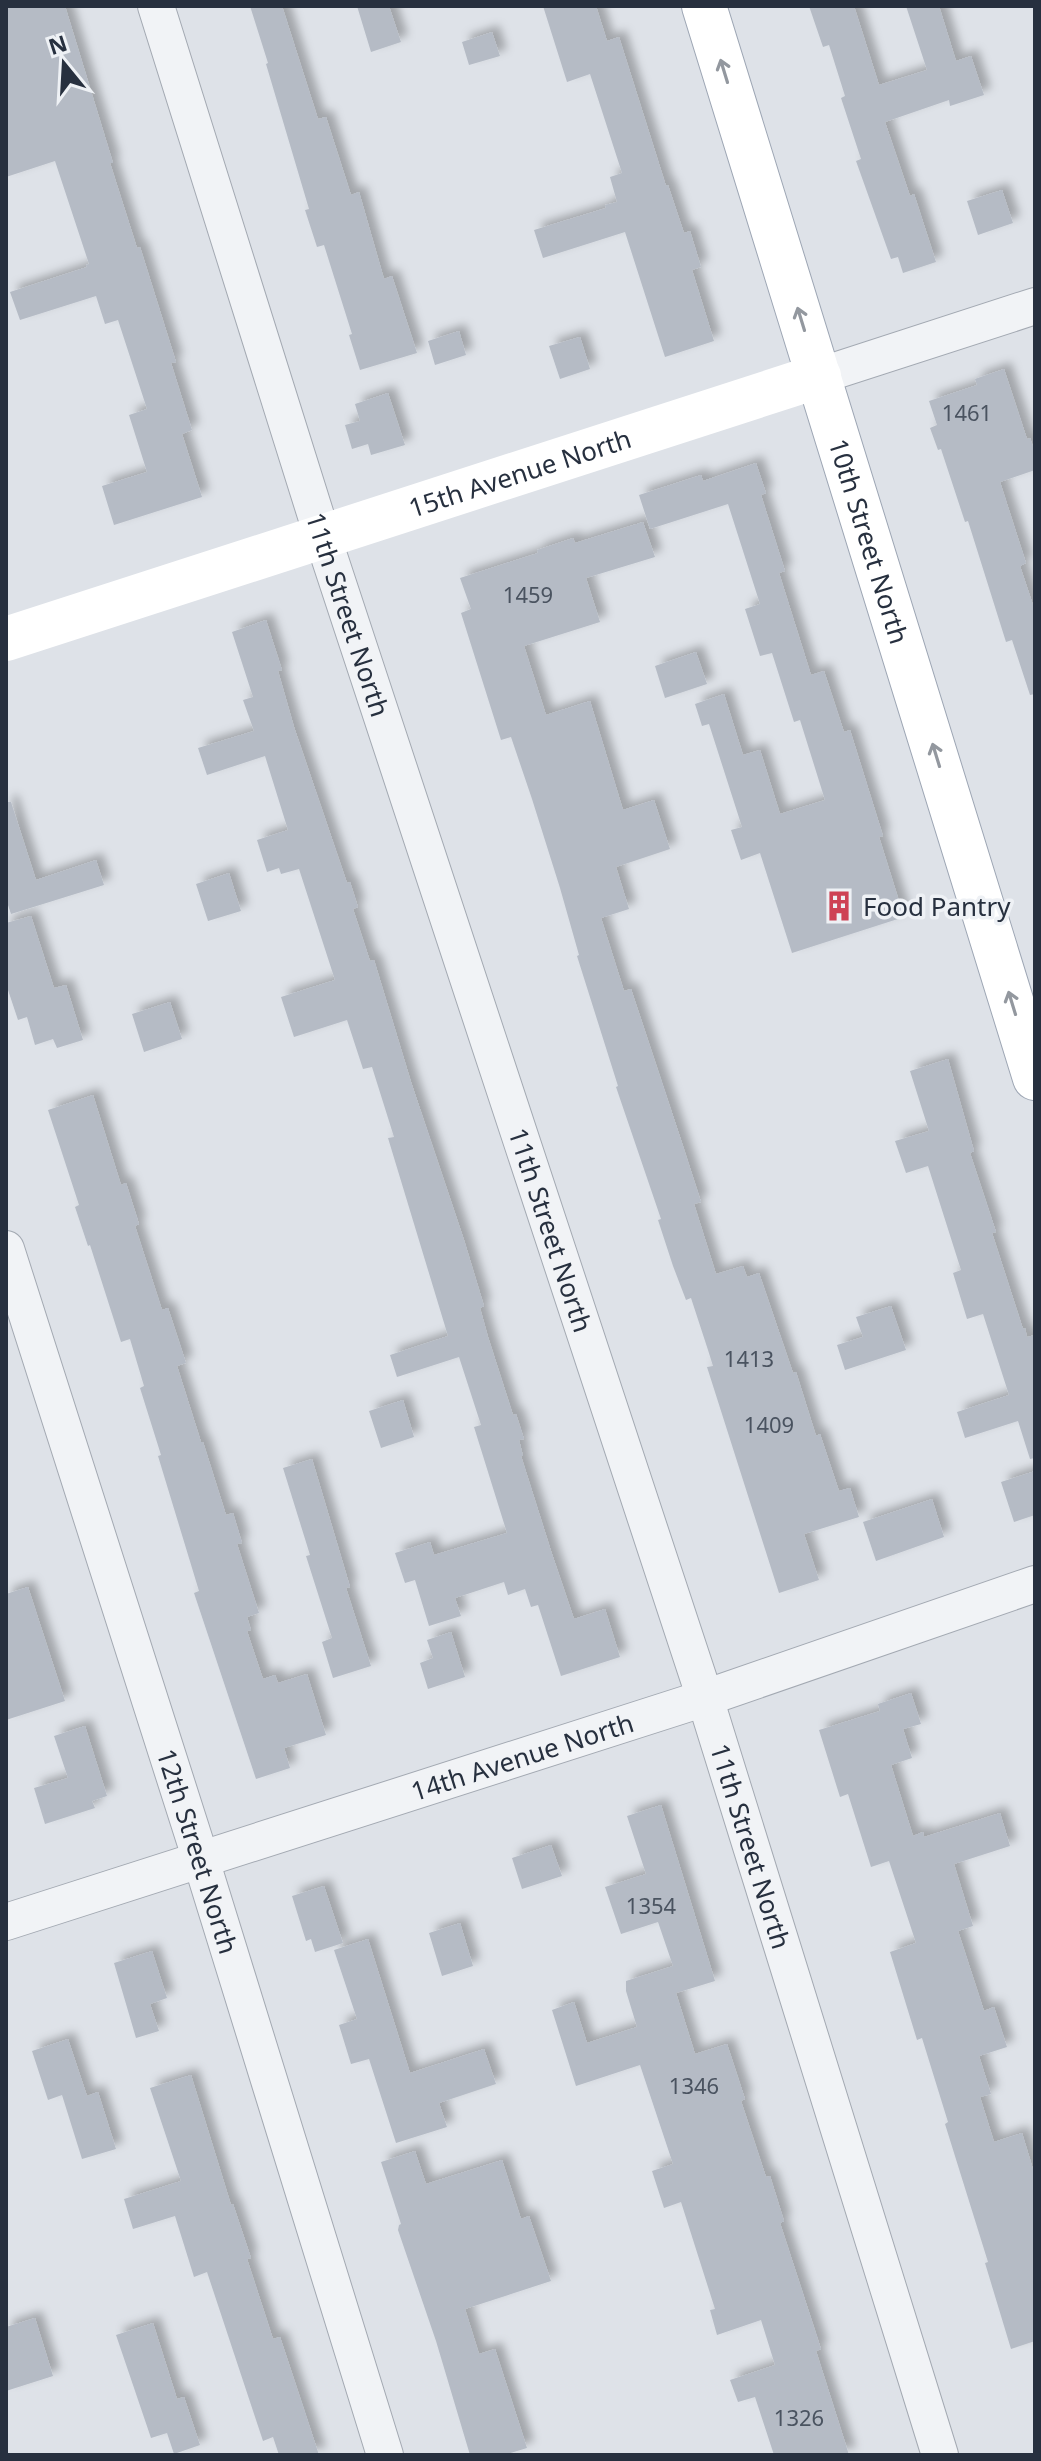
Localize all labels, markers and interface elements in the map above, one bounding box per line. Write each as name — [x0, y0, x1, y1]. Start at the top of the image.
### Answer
north arrow — [24, 24, 104, 104]
text: N — [44, 27, 71, 61]
one-way arrow — [716, 58, 731, 84]
one-way arrow — [793, 307, 807, 332]
house number: 1461 — [942, 397, 992, 427]
street label: 15th Avenue North — [404, 420, 636, 526]
street label: 10th Street North — [821, 434, 918, 648]
street label: 11th Street North — [298, 508, 399, 721]
house number: 1459 — [503, 579, 553, 609]
one-way arrow — [928, 742, 943, 768]
place label: Food Pantry — [863, 888, 1011, 924]
building icon: Food Pantry — [822, 889, 856, 923]
one-way arrow — [1004, 991, 1019, 1017]
street label: 11th Street North — [500, 1123, 601, 1337]
house number: 1413 — [724, 1343, 774, 1373]
house number: 1409 — [744, 1409, 794, 1439]
street label: 14th Avenue North — [406, 1704, 638, 1809]
street label: 11th Street North — [702, 1739, 800, 1953]
street label: 12th Street North — [149, 1744, 247, 1958]
house number: 1354 — [626, 1890, 677, 1920]
house number: 1346 — [669, 2070, 719, 2100]
house number: 1326 — [774, 2402, 824, 2432]

